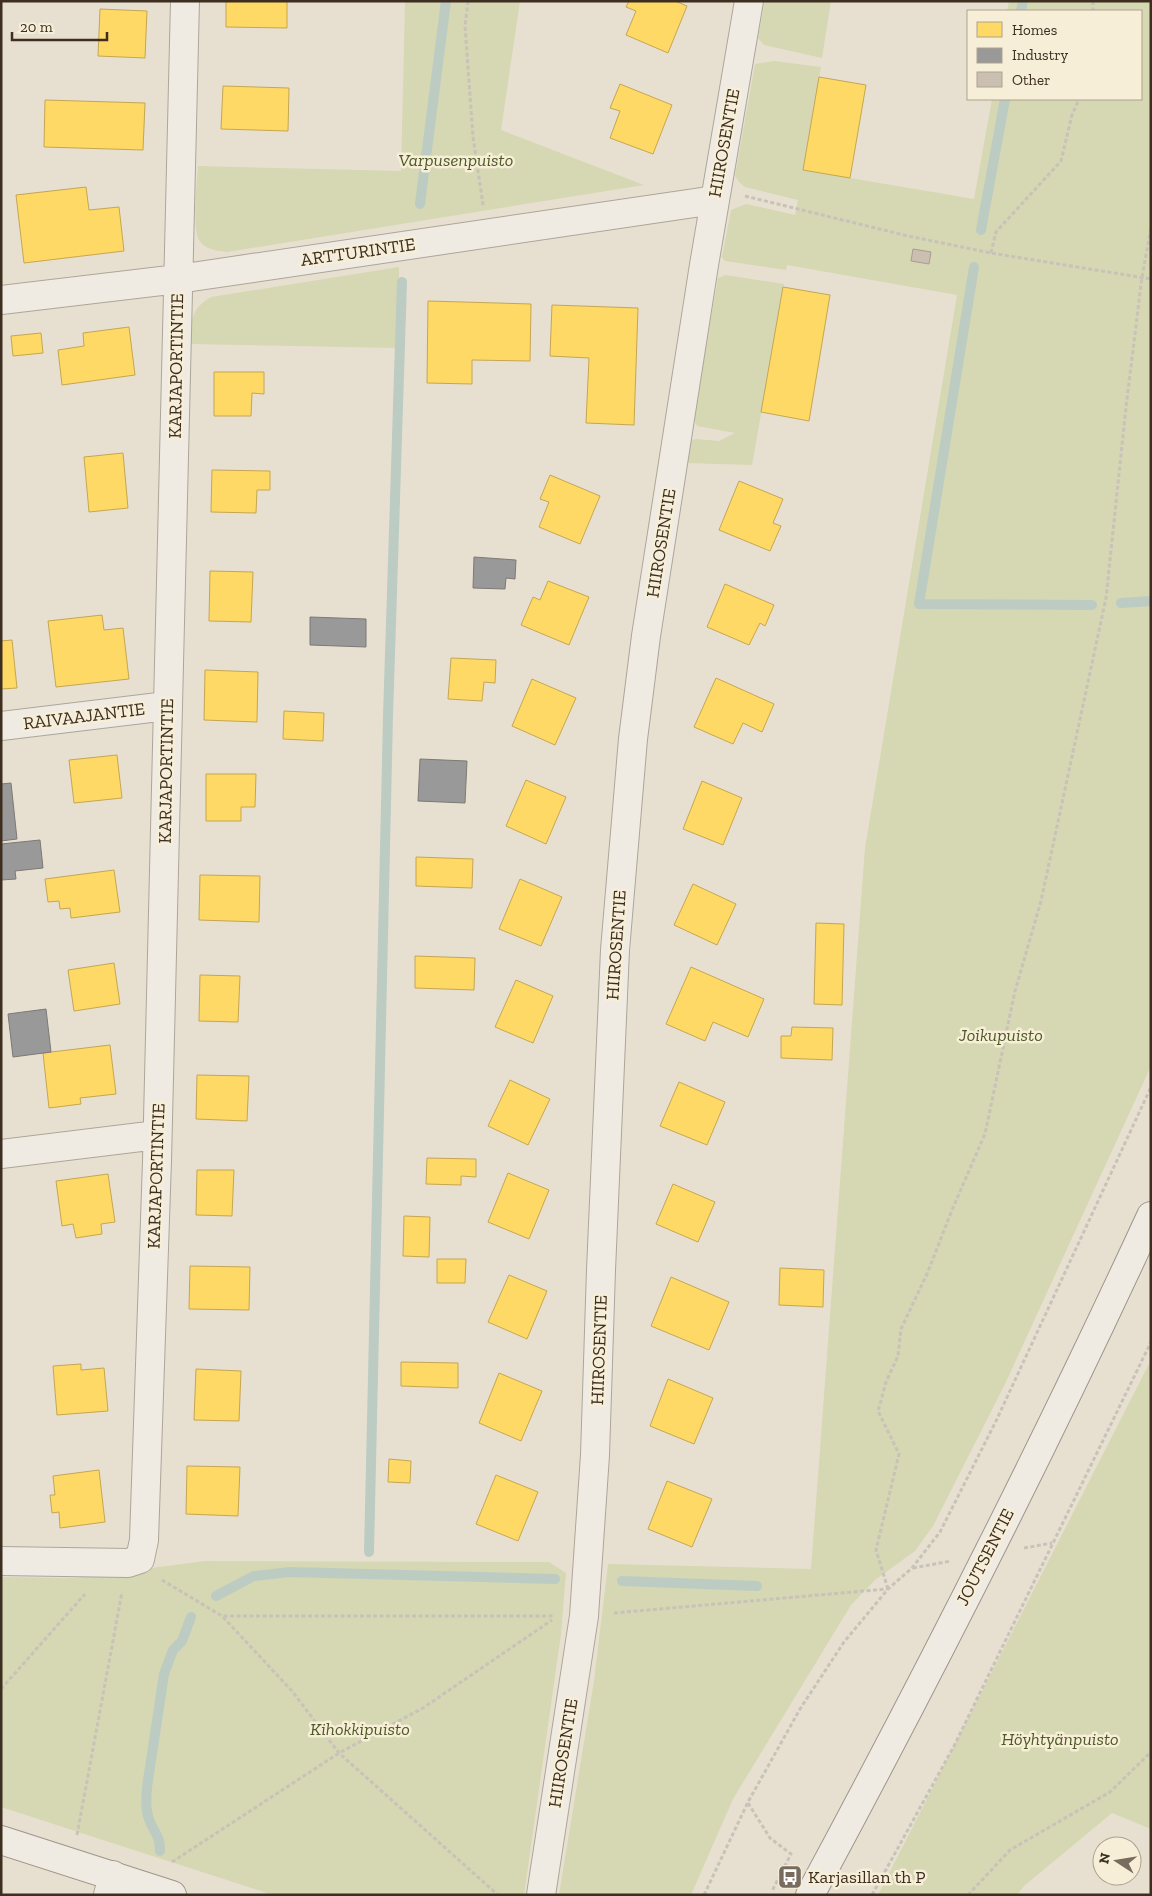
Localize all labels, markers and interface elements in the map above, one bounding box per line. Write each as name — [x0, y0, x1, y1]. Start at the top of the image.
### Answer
scale bar — [12, 10, 108, 42]
legend — [967, 10, 1142, 100]
text: 20 m — [20, 18, 53, 36]
text: Homes — [1012, 21, 1057, 39]
text: Industry — [1012, 46, 1069, 64]
text: Other — [1012, 71, 1050, 89]
street label: HIIROSENTIE — [704, 87, 744, 199]
park label: Varpusenpuisto — [399, 149, 513, 171]
street label: ARTTURINTIE — [299, 233, 417, 271]
street label: KARJAPORTINTIE — [164, 293, 188, 439]
street label: HIIROSENTIE — [642, 487, 680, 599]
street label: RAIVAAJANTIE — [22, 698, 146, 734]
street label: KARJAPORTINTIE — [154, 698, 178, 844]
street label: HIIROSENTIE — [601, 889, 631, 1001]
park label: Joikupuisto — [958, 1024, 1043, 1046]
street label: KARJAPORTINTIE — [142, 1103, 170, 1249]
street label: HIIROSENTIE — [586, 1295, 612, 1405]
street label: JOUTSENTIE — [951, 1505, 1019, 1609]
street label: HIIROSENTIE — [544, 1697, 582, 1809]
park label: Kihokkipuisto — [310, 1718, 410, 1740]
park label: Höyhtyänpuisto — [1001, 1728, 1119, 1750]
north arrow — [1092, 1836, 1142, 1886]
text: N — [1095, 1851, 1114, 1865]
bus stop icon: Karjasillan th P — [777, 1864, 803, 1890]
place label: Karjasillan th P — [808, 1866, 926, 1888]

